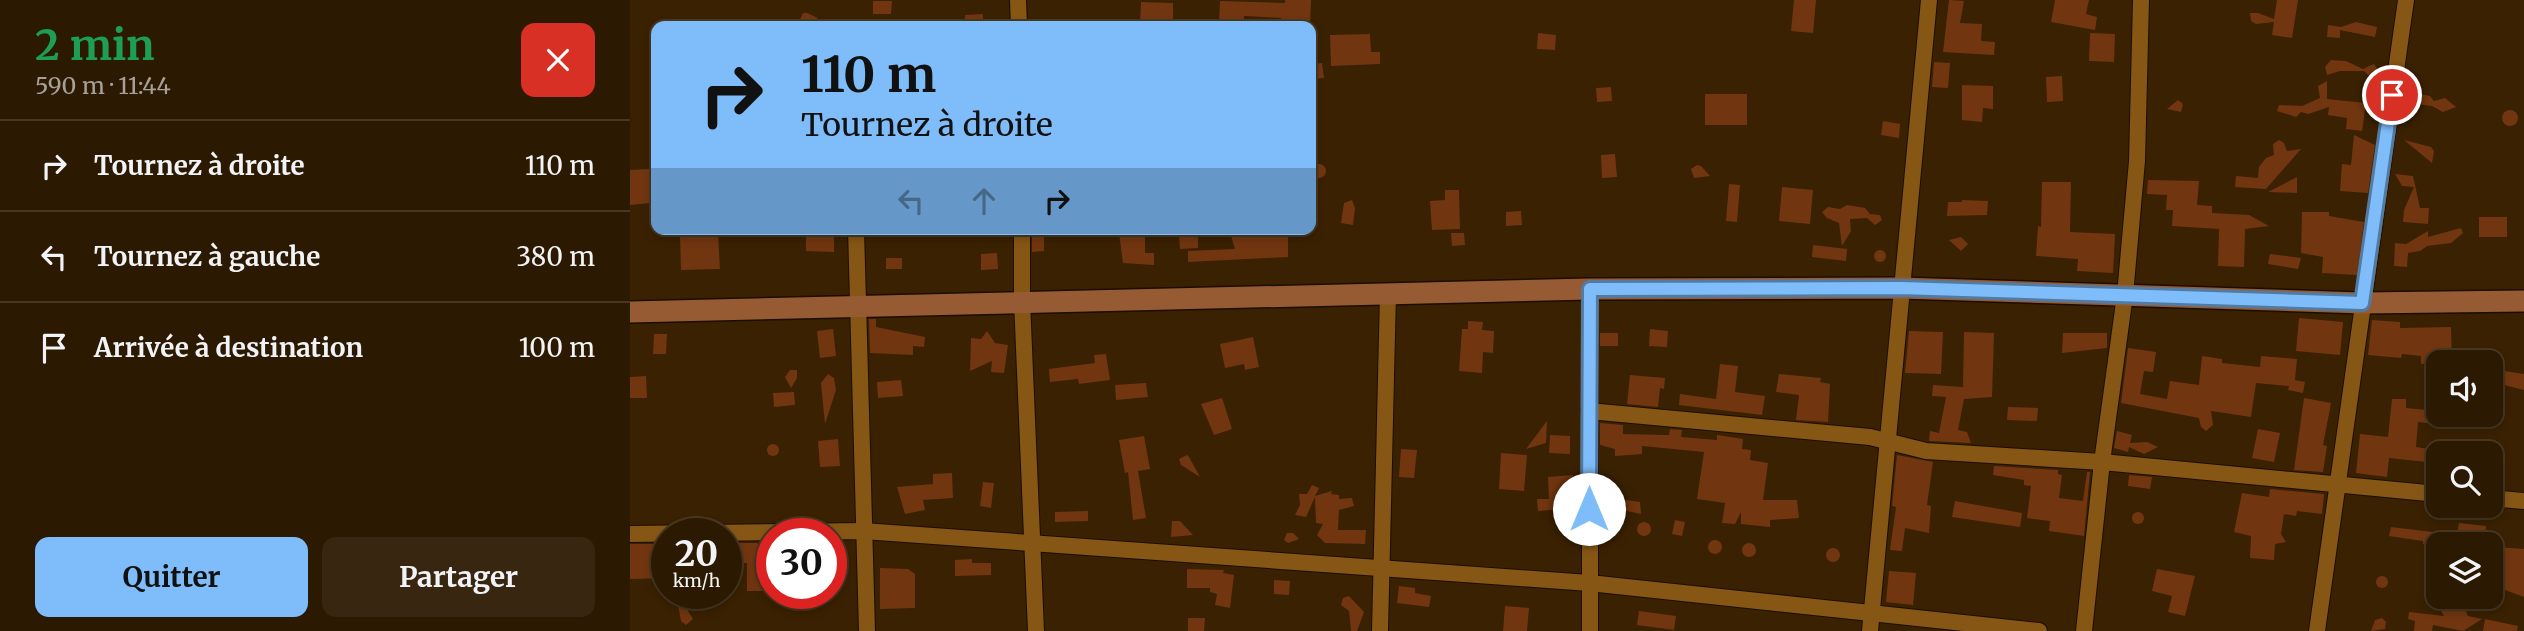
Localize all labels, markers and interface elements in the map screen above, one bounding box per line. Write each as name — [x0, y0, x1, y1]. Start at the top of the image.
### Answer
text: 2 min — [35, 19, 155, 71]
button: close — [521, 23, 595, 97]
text: 110 m — [801, 44, 936, 105]
icon: right — [686, 49, 777, 140]
pin — [2362, 65, 2422, 125]
text: 590 m · 11:44 — [35, 71, 171, 100]
icon: arrive — [2373, 76, 2411, 114]
text: Tournez à droite — [801, 105, 1053, 145]
icon: right — [35, 147, 73, 185]
text: Tournez à droite — [94, 149, 305, 182]
text: 110 m — [525, 149, 595, 182]
icon: left — [892, 182, 930, 220]
icon: ahead — [965, 182, 1003, 220]
icon: right — [1038, 182, 1076, 220]
icon: left — [35, 238, 73, 276]
text: Tournez à gauche — [94, 240, 320, 273]
text: 380 m — [516, 240, 595, 273]
icon: arrive — [35, 329, 73, 367]
text: Arrivée à destination — [94, 331, 363, 364]
text: 100 m — [519, 331, 595, 364]
map controls — [2426, 350, 2503, 609]
button: sound — [2426, 350, 2503, 427]
button: search — [2426, 441, 2503, 518]
position arrow — [1552, 472, 1626, 546]
speed limit sign: 30 — [756, 518, 847, 609]
text: 20 — [675, 532, 718, 576]
button: layers — [2426, 532, 2503, 609]
button: Quitter — [35, 537, 308, 617]
button: Partager — [322, 537, 595, 617]
text: km/h — [673, 569, 720, 592]

